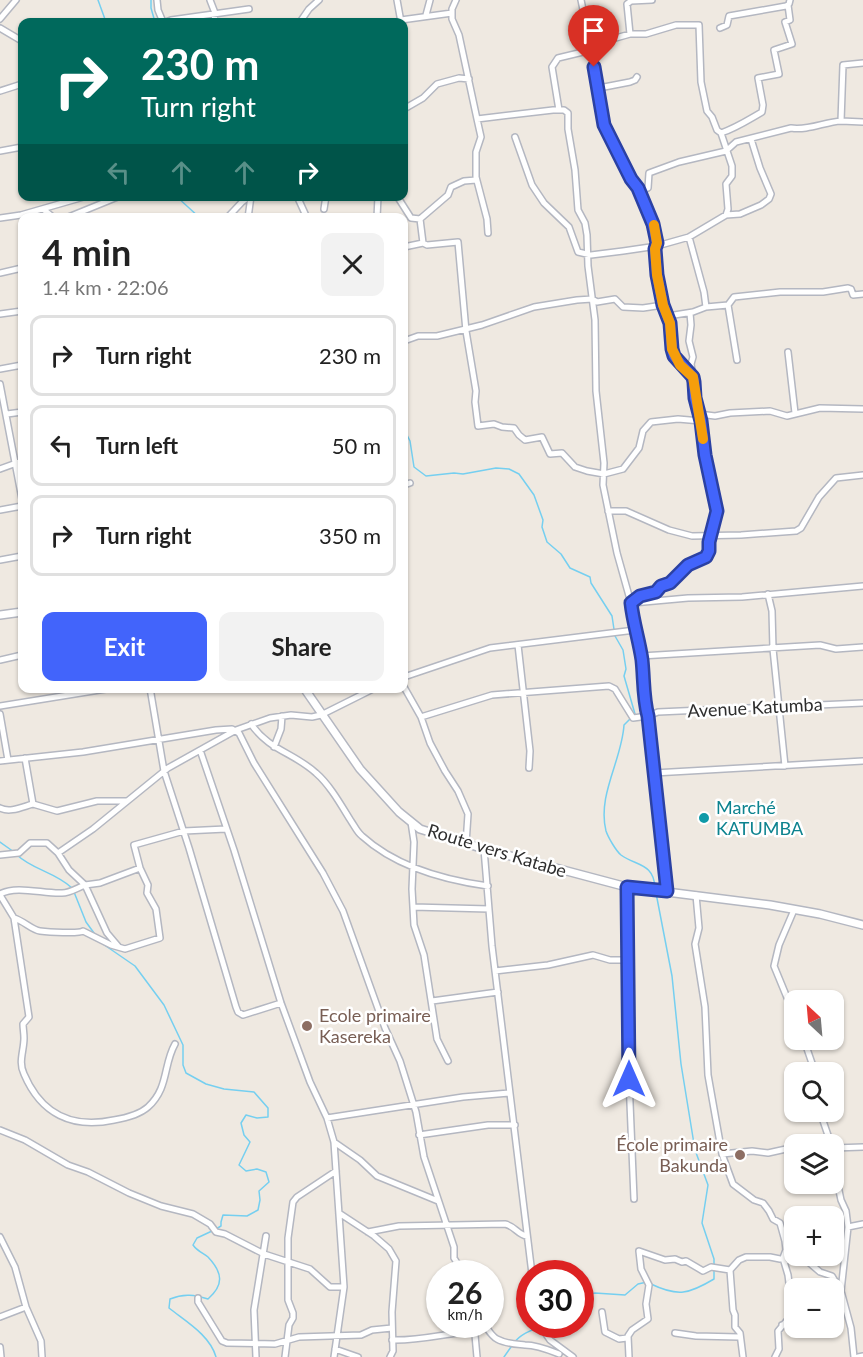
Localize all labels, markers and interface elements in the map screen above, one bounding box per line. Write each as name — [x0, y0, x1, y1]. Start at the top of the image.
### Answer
pin — [568, 5, 619, 67]
icon: arrive — [577, 14, 610, 47]
text: 230 m — [141, 39, 259, 89]
icon: right — [42, 42, 120, 120]
text: Turn right — [141, 90, 256, 123]
icon: left — [102, 156, 135, 189]
icon: ahead — [165, 156, 198, 189]
icon: ahead — [228, 156, 261, 189]
icon: right — [291, 156, 324, 189]
text: 4 min — [42, 230, 131, 274]
button: close — [321, 233, 384, 296]
text: 1.4 km · 22:06 — [42, 275, 169, 299]
icon: right — [45, 339, 78, 372]
text: Turn right — [96, 342, 191, 369]
text: 230 m — [319, 342, 381, 369]
icon: left — [45, 429, 78, 462]
text: Turn left — [96, 432, 178, 459]
text: 50 m — [332, 432, 381, 459]
icon: right — [45, 519, 78, 552]
text: Turn right — [96, 522, 191, 549]
text: 350 m — [319, 522, 381, 549]
button: Exit — [42, 612, 207, 681]
button: Share — [219, 612, 384, 681]
street label: Avenue Katumba — [687, 692, 823, 722]
place label: Marché KATUMBA — [716, 796, 804, 839]
marker: Marché KATUMBA — [697, 811, 711, 825]
street label: Route vers Katabe — [425, 818, 569, 882]
north arrow — [784, 990, 844, 1050]
map controls — [784, 990, 844, 1338]
place label: Ecole primaire Kasereka — [319, 1004, 431, 1047]
marker: Ecole primaire Kasereka — [300, 1019, 314, 1033]
position arrow — [597, 1047, 661, 1111]
button: search — [784, 1062, 844, 1122]
place label: École primaire Bakunda — [616, 1133, 728, 1176]
button: layers — [784, 1134, 844, 1194]
marker: École primaire Bakunda — [733, 1148, 747, 1162]
button: + — [784, 1206, 844, 1266]
speed limit sign: 30 — [516, 1260, 594, 1338]
text: 26 — [448, 1274, 482, 1310]
button: − — [784, 1278, 844, 1338]
text: km/h — [447, 1305, 483, 1323]

